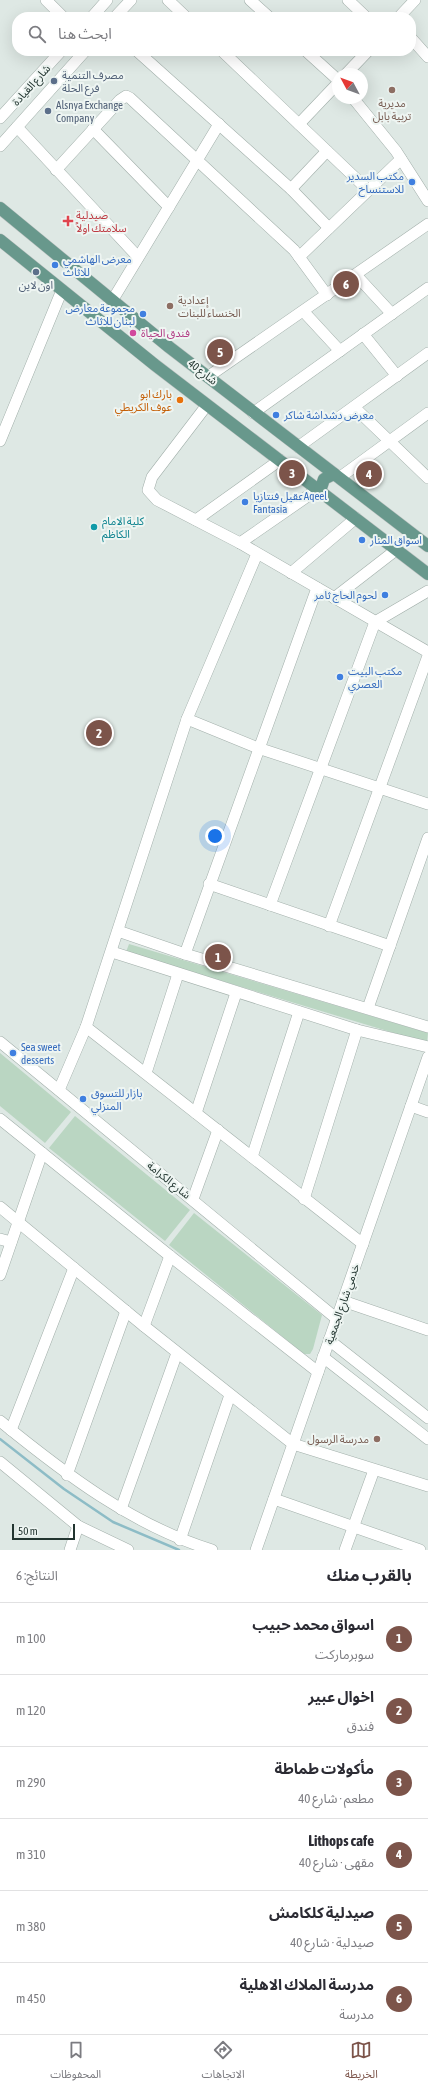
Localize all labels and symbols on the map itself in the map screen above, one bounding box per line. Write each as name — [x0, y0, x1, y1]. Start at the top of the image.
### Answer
street label: شارع القيادة — [10, 62, 54, 109]
north arrow — [332, 68, 368, 104]
place label: مصرف التنمية فرع الحلة — [62, 69, 124, 96]
marker: مصرف التنمية فرع الحلة — [49, 76, 59, 86]
marker: مديرية تربية بابل — [387, 85, 397, 95]
place label: مديرية تربية بابل — [373, 97, 411, 123]
place label: Alsnya Exchange Company — [56, 99, 123, 124]
marker: Alsnya Exchange Company — [43, 106, 53, 116]
place label: مكتب السدير للاستنساخ — [346, 170, 404, 197]
marker: مكتب السدير للاستنساخ — [407, 177, 417, 187]
place label: صيدلية سلامتك اولاً — [75, 209, 127, 235]
marker: صيدلية سلامتك اولاً — [63, 216, 73, 226]
place label: معرض الهاشمي للاثاث — [63, 253, 132, 278]
marker: معرض الهاشمي للاثاث — [50, 260, 60, 270]
marker: اون لاين — [31, 267, 41, 277]
pin: 6 — [333, 269, 359, 299]
place label: اون لاين — [19, 279, 53, 292]
place label: إعدادية الخنساء للبنات — [178, 294, 241, 320]
marker: إعدادية الخنساء للبنات — [165, 301, 175, 311]
place label: مجموعة معارض لبنان للاثاث — [66, 302, 135, 328]
marker: مجموعة معارض لبنان للاثاث — [138, 309, 148, 319]
place label: فندق الحياة — [141, 327, 190, 340]
marker: فندق الحياة — [128, 328, 138, 338]
pin: 5 — [207, 337, 233, 367]
street label: شارع 40 — [185, 357, 220, 389]
place label: بارك ابو عوف الكريطي — [115, 388, 172, 417]
marker: بارك ابو عوف الكريطي — [175, 395, 185, 405]
place label: معرض دشداشة شاكر — [283, 409, 374, 422]
marker: معرض دشداشة شاكر — [271, 410, 281, 420]
pin: 3 — [279, 458, 305, 488]
pin: 4 — [356, 459, 382, 489]
place label: عقيل فنتازياAqeel Fantasia — [253, 490, 327, 515]
marker: عقيل فنتازياAqeel Fantasia — [240, 497, 250, 507]
place label: كلية الامام الكاظم — [102, 515, 145, 543]
marker: كلية الامام الكاظم — [89, 522, 99, 532]
place label: اسواق المنار — [369, 534, 422, 547]
marker: اسواق المنار — [357, 535, 367, 545]
place label: لحوم الحاج ثامر — [313, 589, 377, 603]
marker: لحوم الحاج ثامر — [380, 590, 390, 600]
place label: مكتب البيت العصري — [348, 665, 403, 694]
marker: مكتب البيت العصري — [335, 672, 345, 682]
pin: 2 — [86, 718, 112, 748]
your location — [205, 826, 225, 846]
pin: 1 — [205, 942, 231, 972]
place label: Sea sweet desserts — [21, 1041, 61, 1066]
marker: Sea sweet desserts — [8, 1048, 18, 1058]
place label: بازار للتسوق المنزلي — [91, 1087, 142, 1116]
marker: بازار للتسوق المنزلي — [78, 1094, 88, 1104]
street label: شارع الكرامة — [144, 1159, 193, 1203]
street label: خدمي شارع الجمعية — [323, 1262, 365, 1347]
place label: مدرسة الرسول — [307, 1433, 369, 1446]
marker: مدرسة الرسول — [372, 1434, 382, 1444]
scale bar — [12, 1522, 75, 1541]

